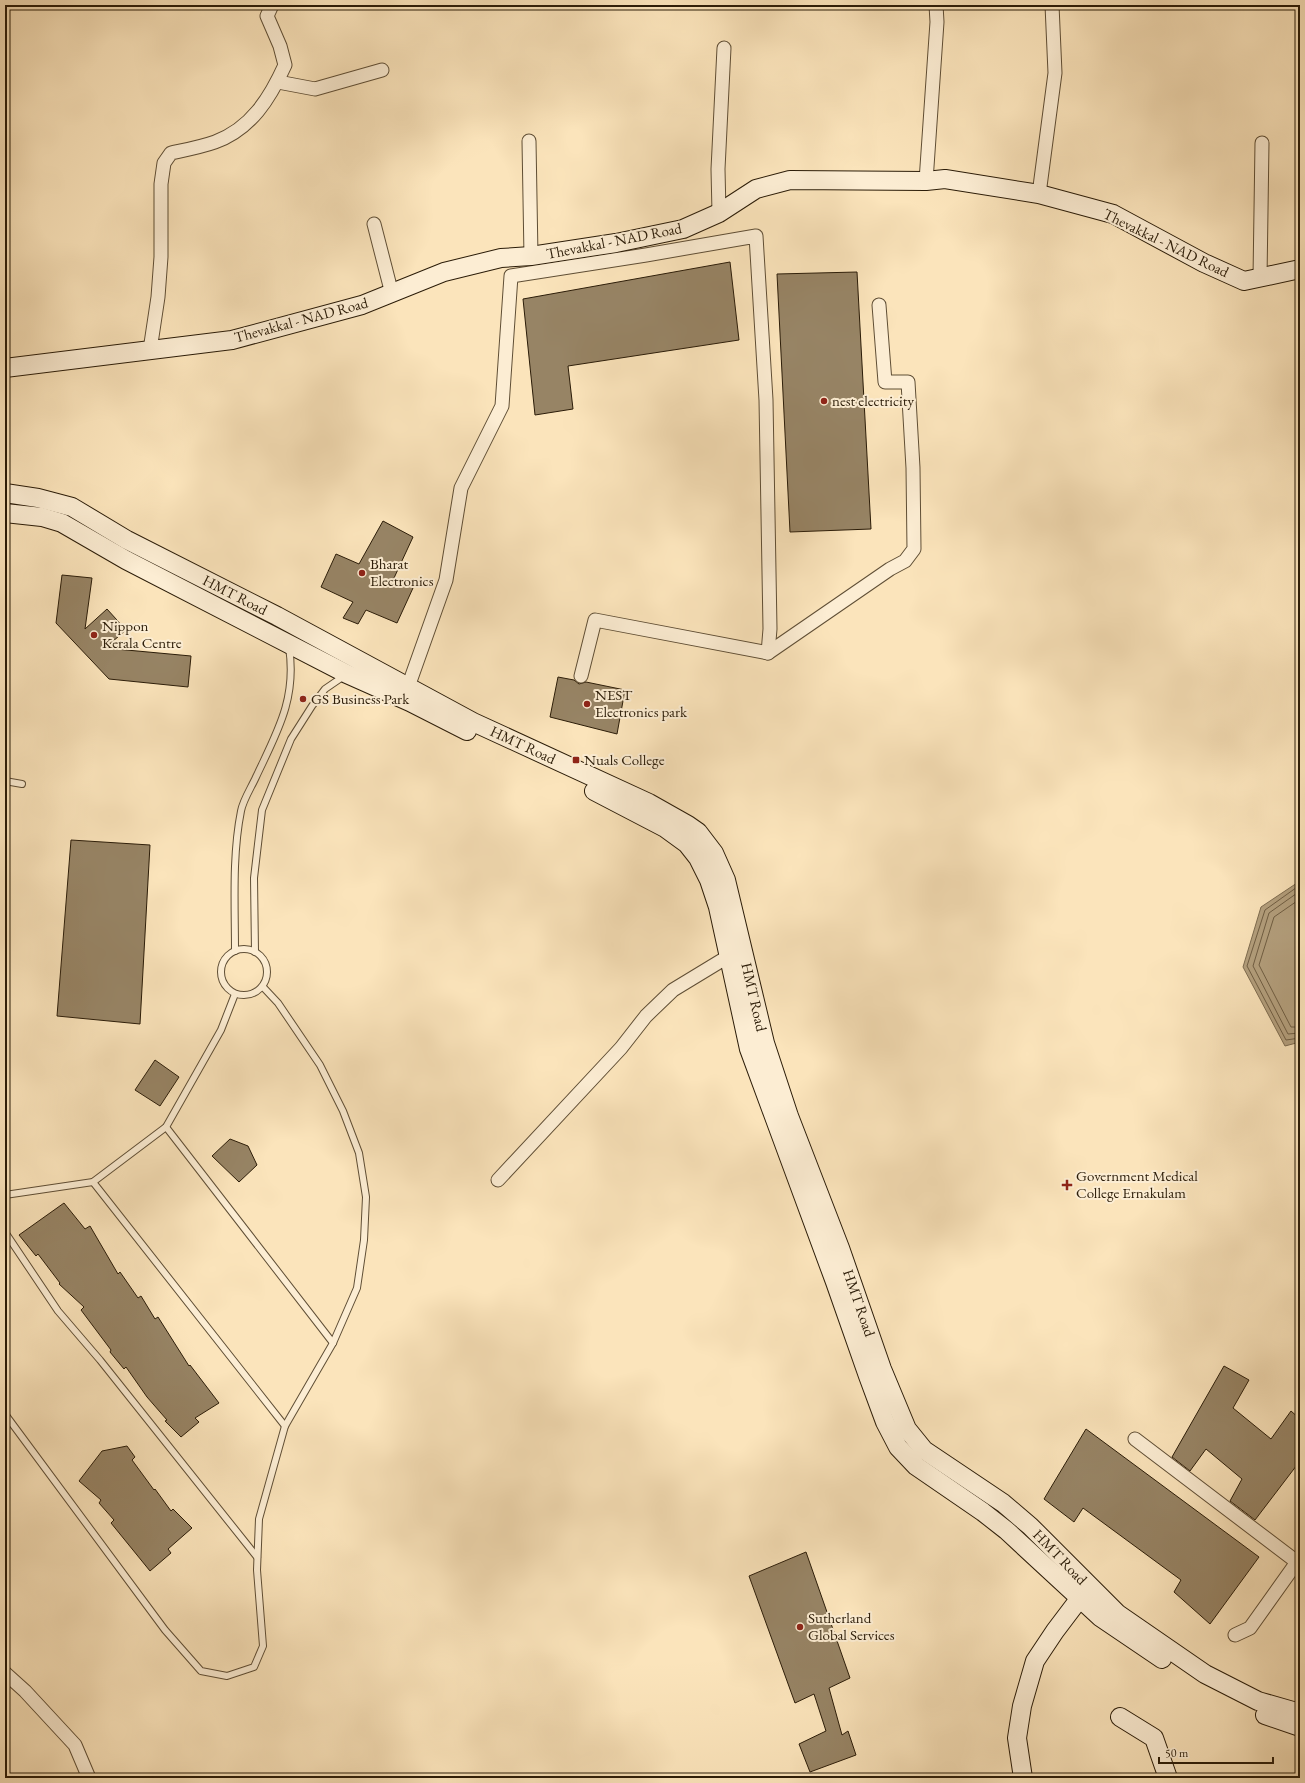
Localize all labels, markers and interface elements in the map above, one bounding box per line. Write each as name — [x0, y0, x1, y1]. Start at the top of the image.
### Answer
street label: Thevakkal - NAD Road — [1100, 204, 1233, 281]
street label: Thevakkal - NAD Road — [545, 218, 684, 263]
street label: Thevakkal - NAD Road — [232, 292, 370, 347]
place label: nest electricity — [832, 391, 914, 410]
marker: nest electricity — [819, 396, 829, 406]
place label: Bharat Electronics — [370, 554, 434, 590]
marker: Bharat Electronics — [357, 568, 367, 578]
street label: HMT Road — [200, 570, 271, 619]
place label: Nippon Kerala Centre — [102, 616, 182, 652]
marker: Nippon Kerala Centre — [89, 630, 99, 640]
place label: NEST Electronics park — [595, 685, 688, 721]
place label: GS Business Park — [311, 689, 410, 708]
marker: GS Business Park — [298, 694, 308, 704]
marker: NEST Electronics park — [582, 699, 592, 709]
street label: HMT Road — [487, 721, 559, 768]
place label: Nuals College — [584, 750, 665, 769]
marker: Nuals College — [571, 755, 581, 765]
street label: HMT Road — [737, 961, 772, 1034]
place label: Government Medical College Ernakulam — [1076, 1166, 1198, 1202]
marker: Government Medical College Ernakulam — [1061, 1179, 1073, 1191]
street label: HMT Road — [839, 1267, 880, 1339]
street label: HMT Road — [1029, 1525, 1092, 1589]
place label: Sutherland Global Services — [808, 1608, 895, 1644]
marker: Sutherland Global Services — [795, 1622, 805, 1632]
scale bar — [1159, 1739, 1273, 1765]
text: 50 m — [1165, 1745, 1189, 1761]

